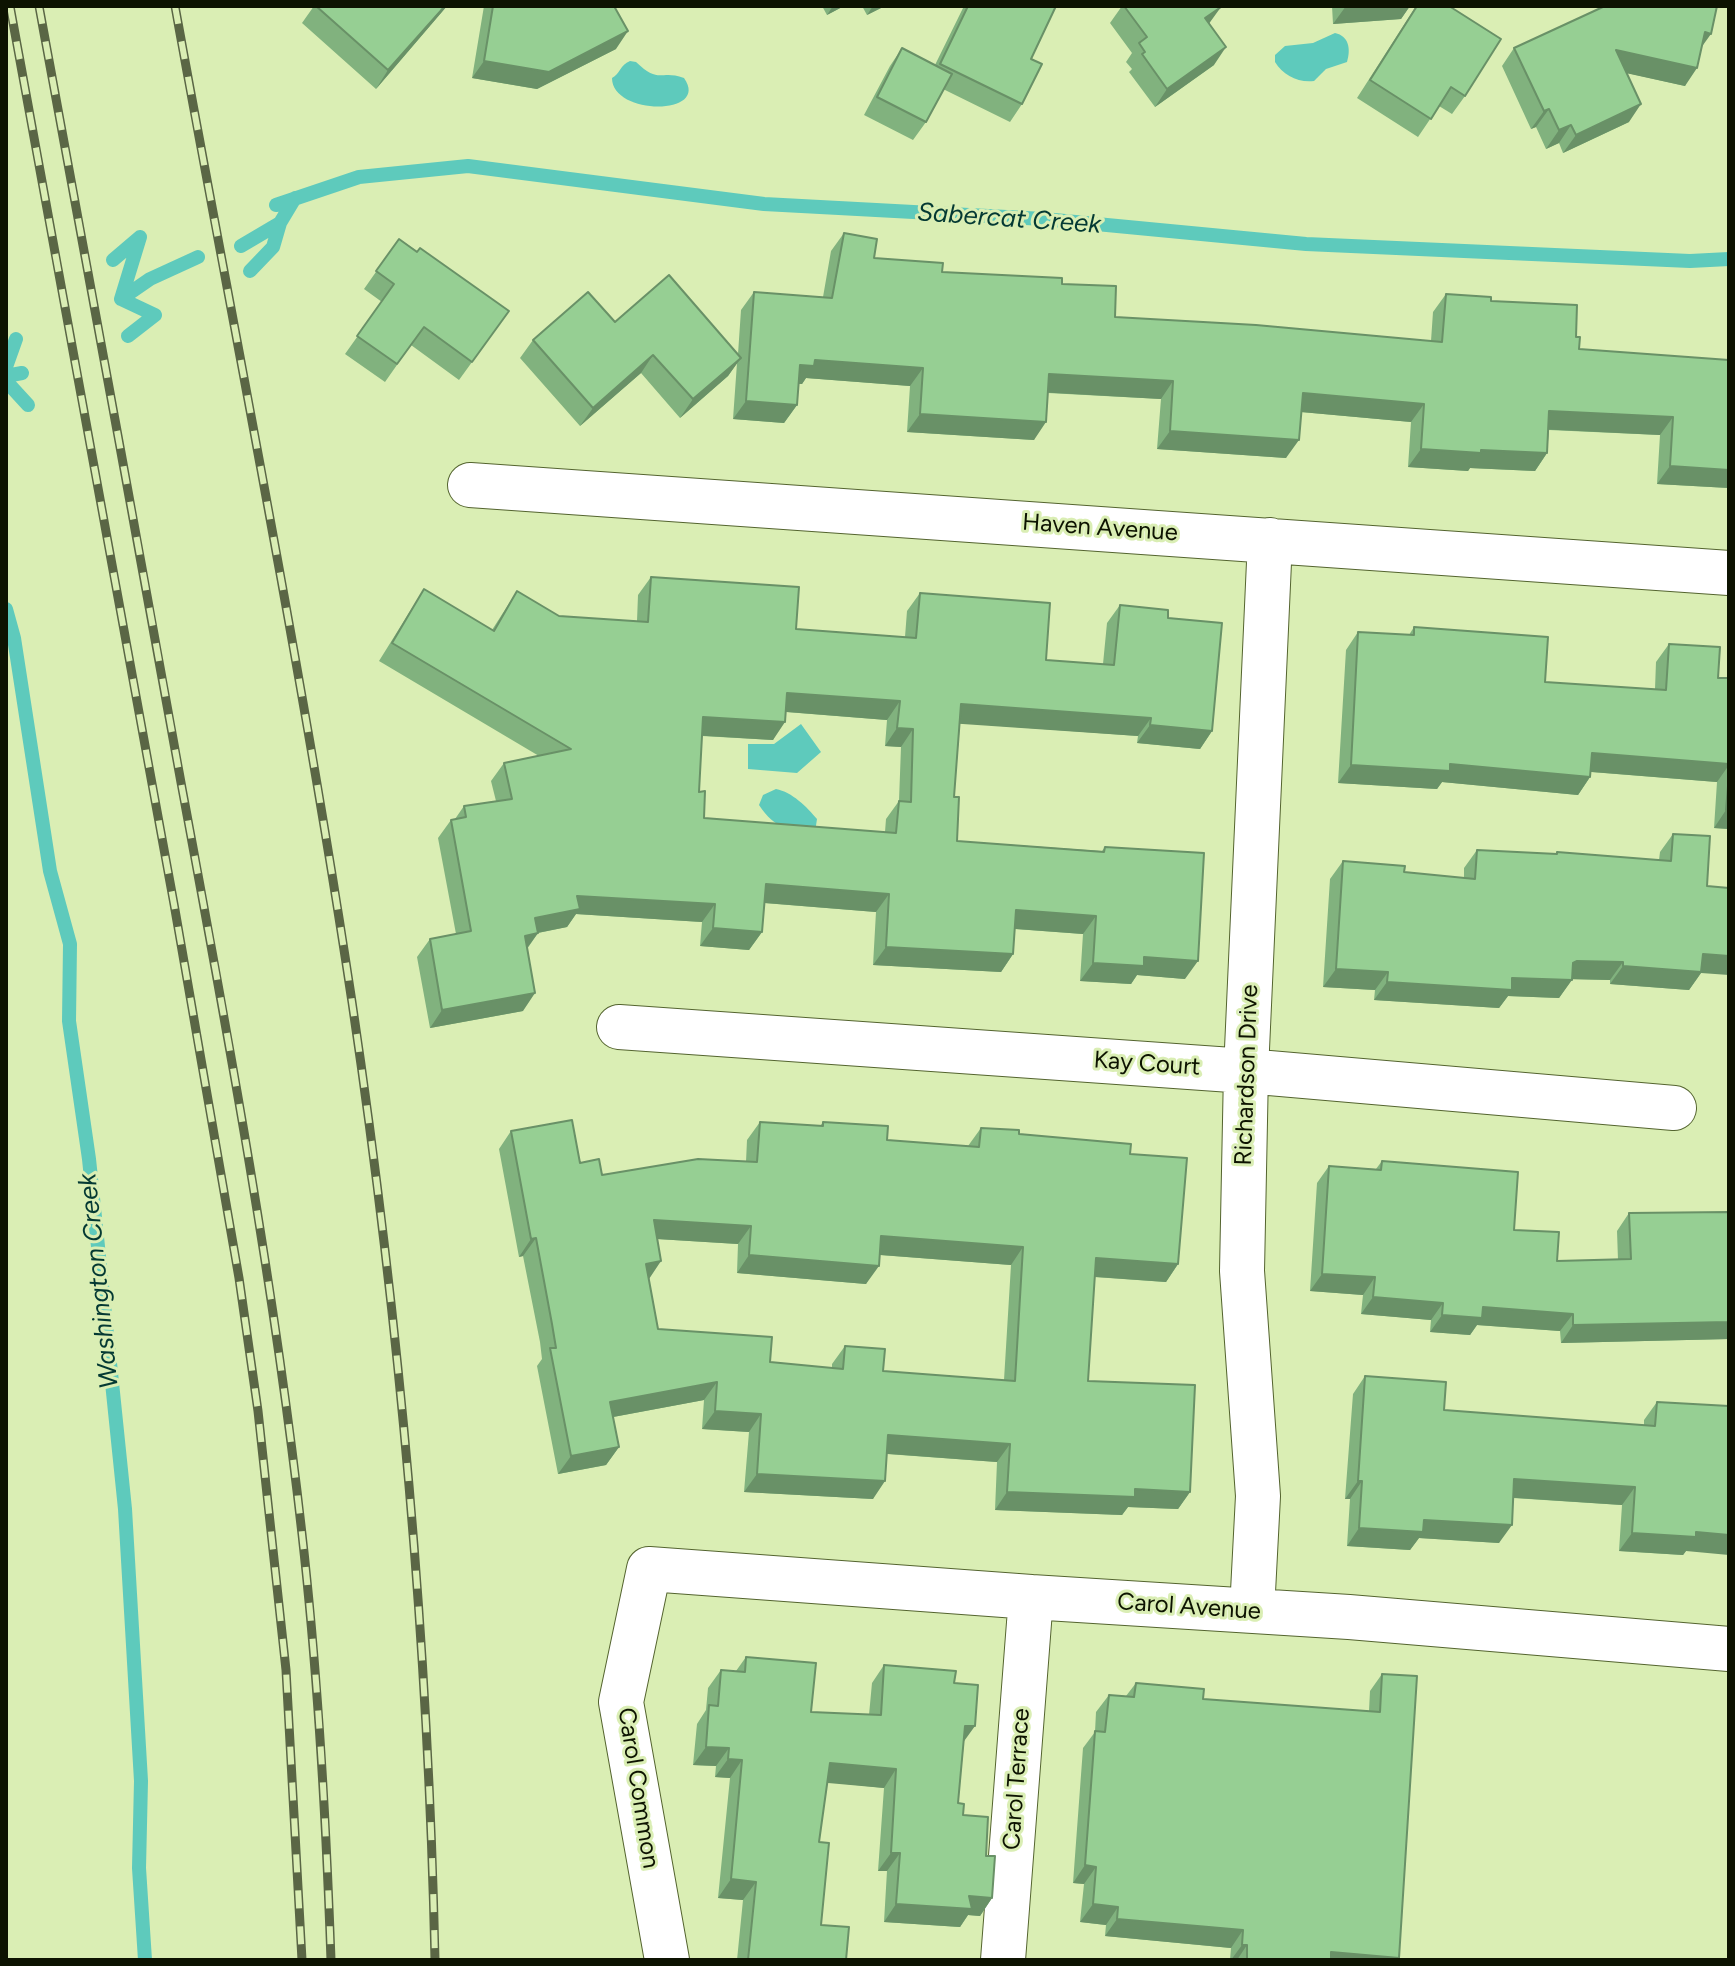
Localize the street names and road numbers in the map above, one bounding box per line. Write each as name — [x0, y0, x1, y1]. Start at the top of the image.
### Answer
street label: Haven Avenue — [1021, 508, 1179, 548]
street label: Richardson Drive — [1229, 984, 1265, 1166]
street label: Kay Court — [1093, 1046, 1201, 1082]
street label: Carol Avenue — [1116, 1588, 1262, 1626]
street label: Carol Common — [611, 1706, 665, 1870]
street label: Carol Terrace — [998, 1707, 1036, 1851]

